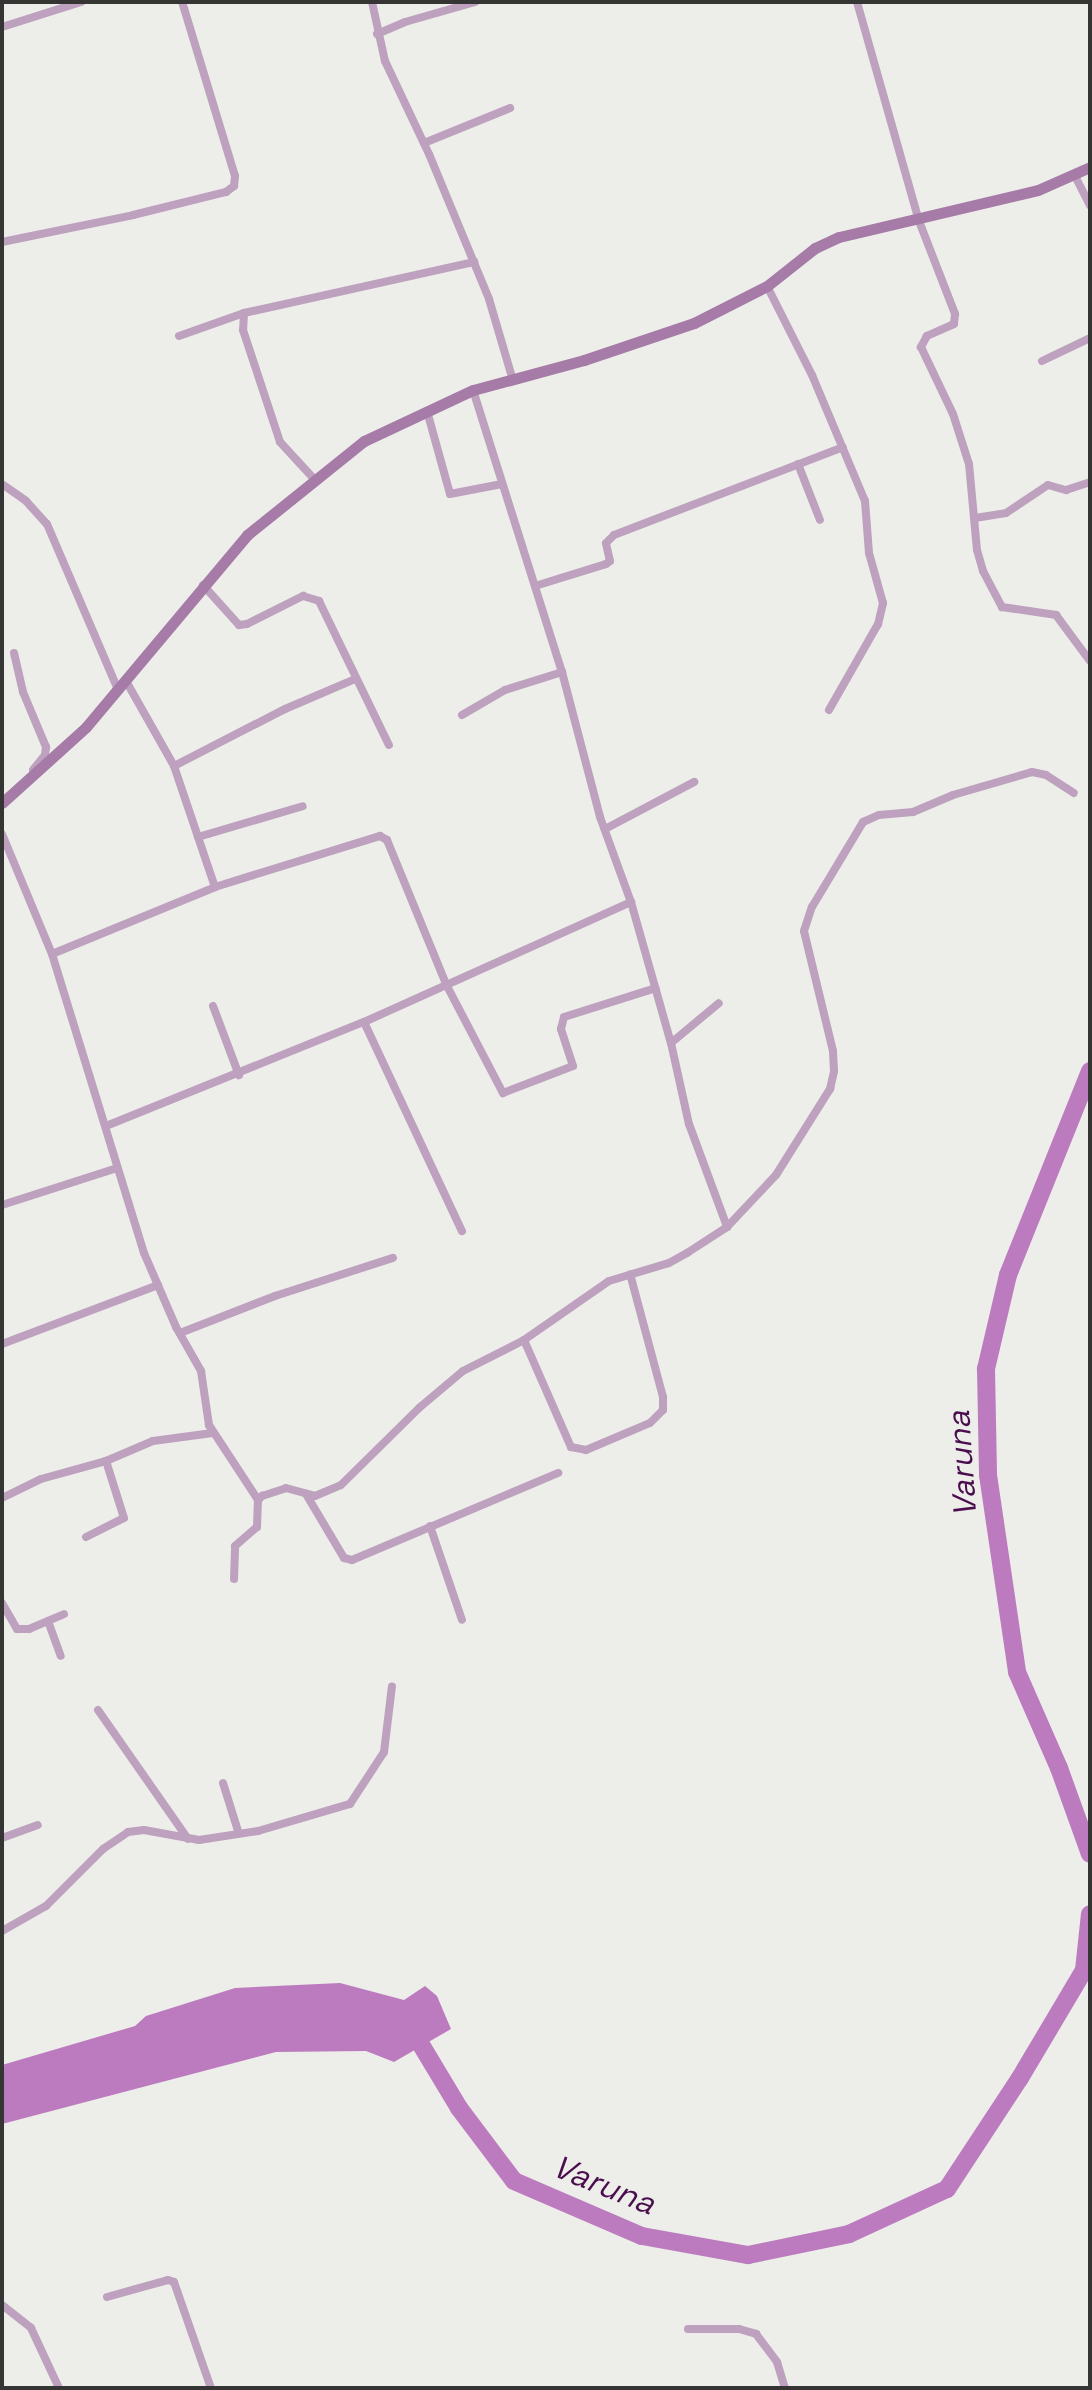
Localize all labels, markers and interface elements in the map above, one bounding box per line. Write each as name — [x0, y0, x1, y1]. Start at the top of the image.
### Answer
water label: Varuna — [939, 1409, 985, 1519]
water label: Varuna — [547, 2147, 661, 2223]

